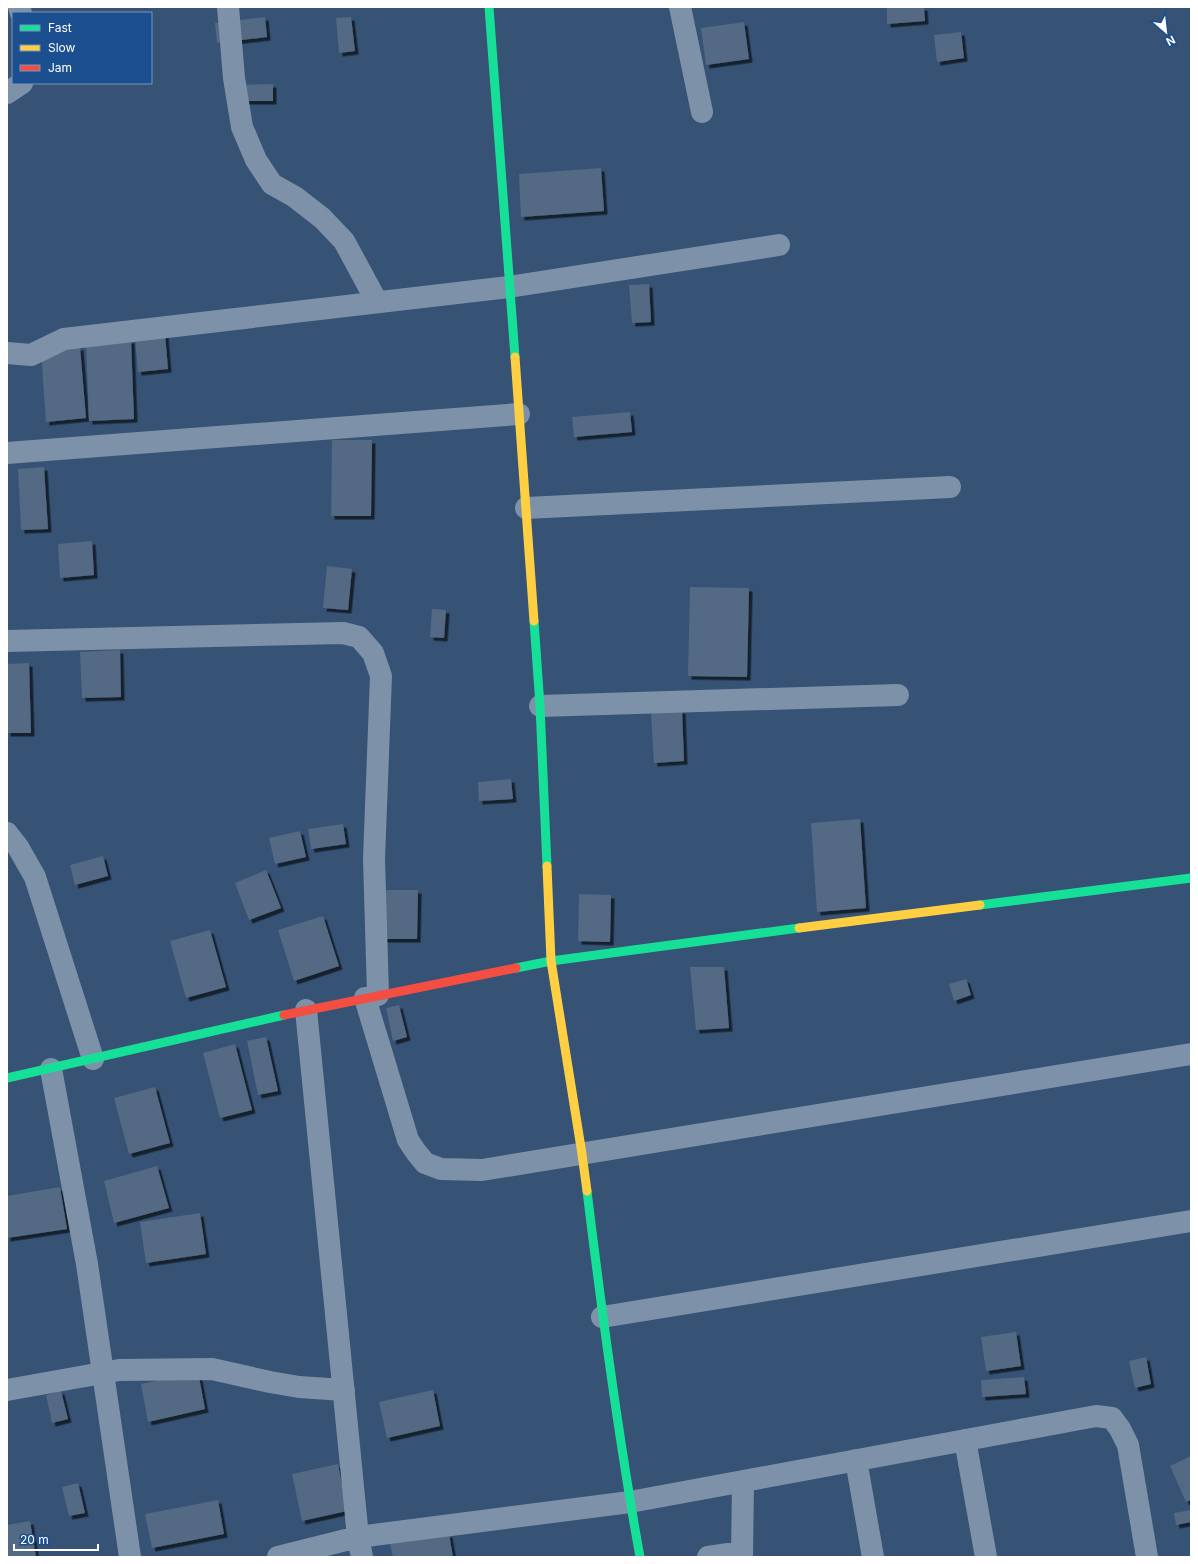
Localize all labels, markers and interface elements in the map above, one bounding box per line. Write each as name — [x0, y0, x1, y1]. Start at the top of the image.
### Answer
legend — [12, 12, 152, 84]
north arrow — [1146, 12, 1186, 52]
text: Fast — [48, 20, 72, 35]
text: N — [1164, 33, 1178, 49]
text: Slow — [48, 40, 76, 55]
text: Jam — [48, 60, 72, 75]
scale bar — [14, 1526, 98, 1552]
text: 20 m — [20, 1532, 49, 1547]

